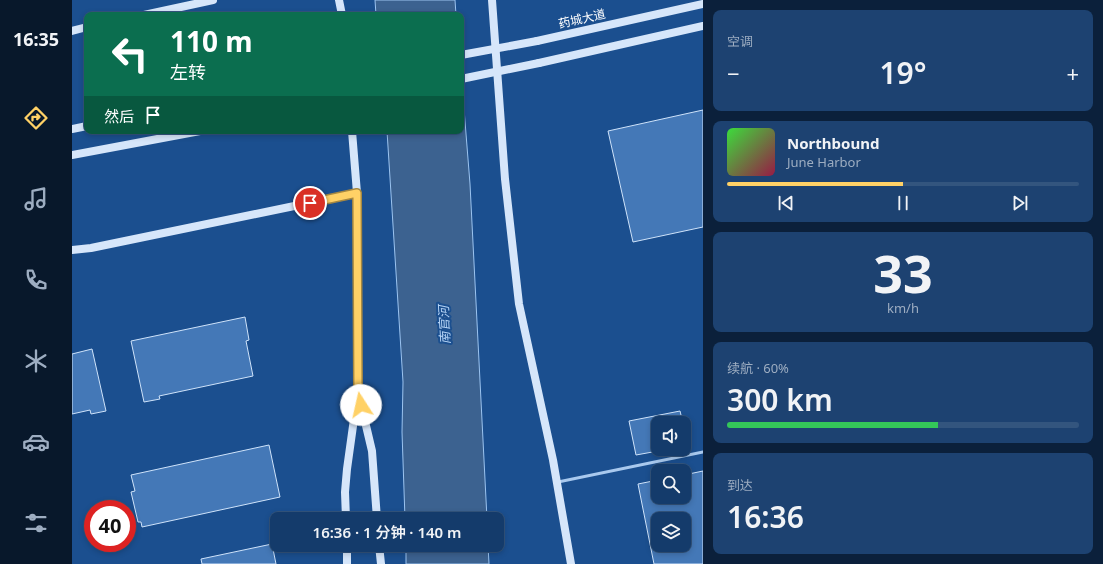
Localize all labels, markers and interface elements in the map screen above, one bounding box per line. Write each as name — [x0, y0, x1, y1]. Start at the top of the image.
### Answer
street label: 药城大道 — [557, 5, 607, 32]
text: 110 m — [170, 22, 253, 60]
text: 16:35 — [13, 27, 59, 51]
icon: left — [104, 28, 156, 80]
text: 空调 — [727, 32, 753, 50]
text: 19° — [879, 52, 927, 93]
text: − — [727, 58, 740, 88]
text: + — [1066, 58, 1079, 88]
text: 左转 — [170, 60, 206, 84]
icon: directions — [22, 104, 50, 132]
icon: arrive — [142, 104, 164, 126]
text: 然后 — [104, 106, 134, 126]
text: Northbound — [787, 133, 879, 153]
text: June Harbor — [787, 153, 861, 171]
icon: music — [22, 185, 50, 213]
pin — [293, 186, 327, 220]
icon: arrive — [299, 192, 321, 214]
icon: previous — [775, 192, 797, 214]
icon: pause — [892, 192, 914, 214]
icon: next — [1009, 192, 1031, 214]
text: 33 — [873, 237, 933, 308]
icon: phone — [22, 266, 50, 294]
text: km/h — [887, 299, 919, 317]
water label: 南官河 — [434, 302, 454, 345]
icon: climate — [22, 347, 50, 375]
text: 续航 · 60% — [727, 359, 789, 377]
text: 300 km — [727, 379, 833, 420]
position arrow — [340, 384, 382, 426]
map controls — [651, 416, 691, 552]
button: sound — [651, 416, 691, 456]
icon: car — [22, 428, 50, 456]
button: search — [651, 464, 691, 504]
text: 到达 — [727, 476, 753, 494]
text: 16:36 — [727, 496, 804, 537]
speed limit sign: 40 — [84, 500, 136, 552]
icon: filters — [22, 509, 50, 537]
button: layers — [651, 512, 691, 552]
text: 16:36 · 1 分钟 · 140 m — [313, 522, 461, 542]

